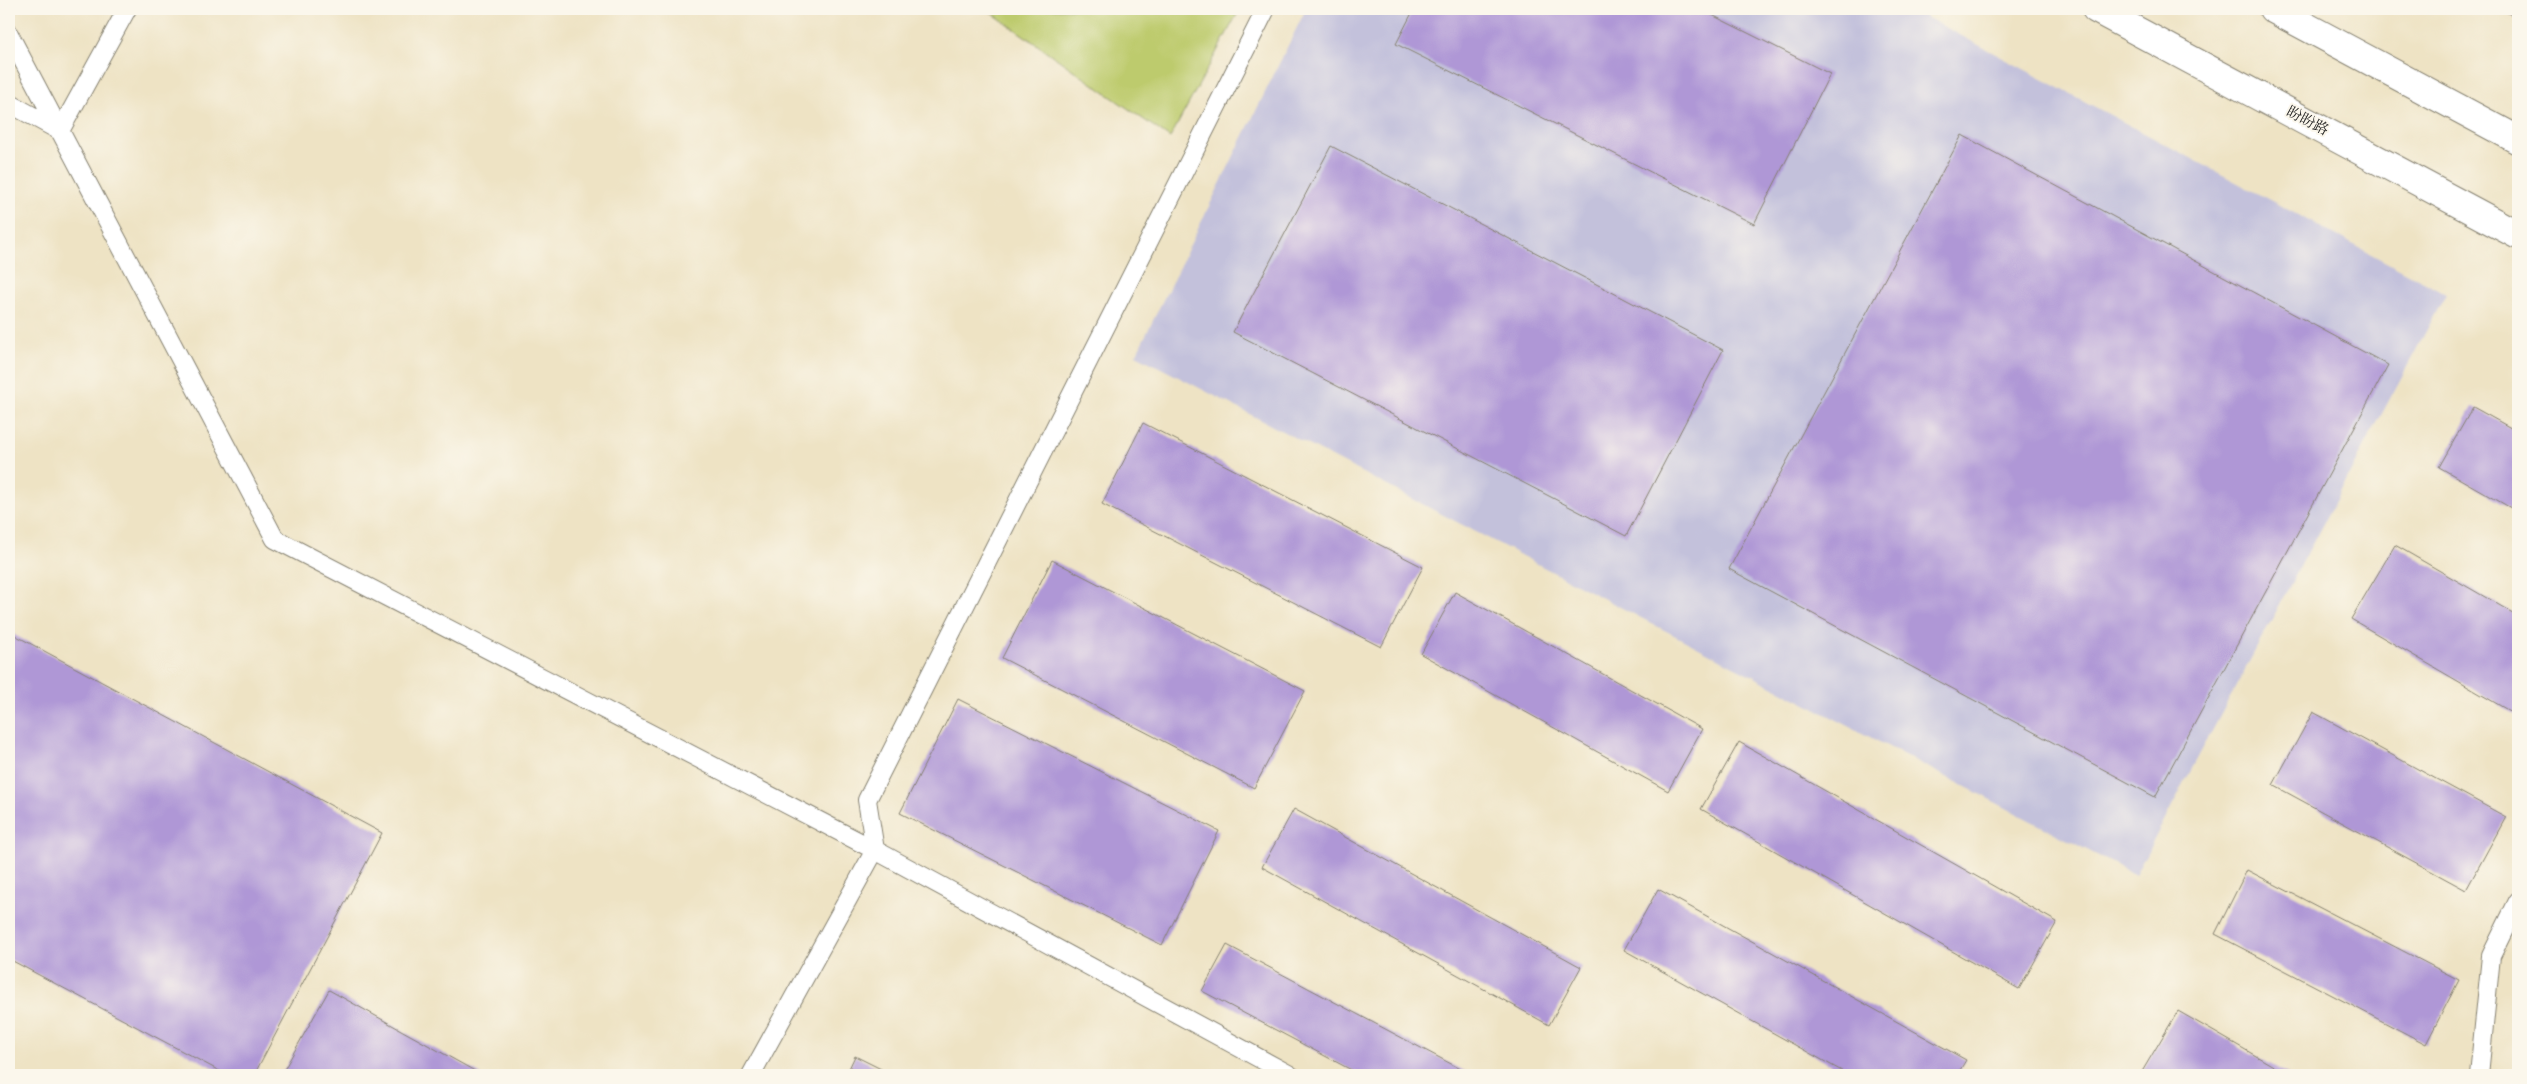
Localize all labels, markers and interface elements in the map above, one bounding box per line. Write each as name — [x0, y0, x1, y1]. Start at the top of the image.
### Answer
street label: 盼盼路 — [2282, 102, 2332, 142]

